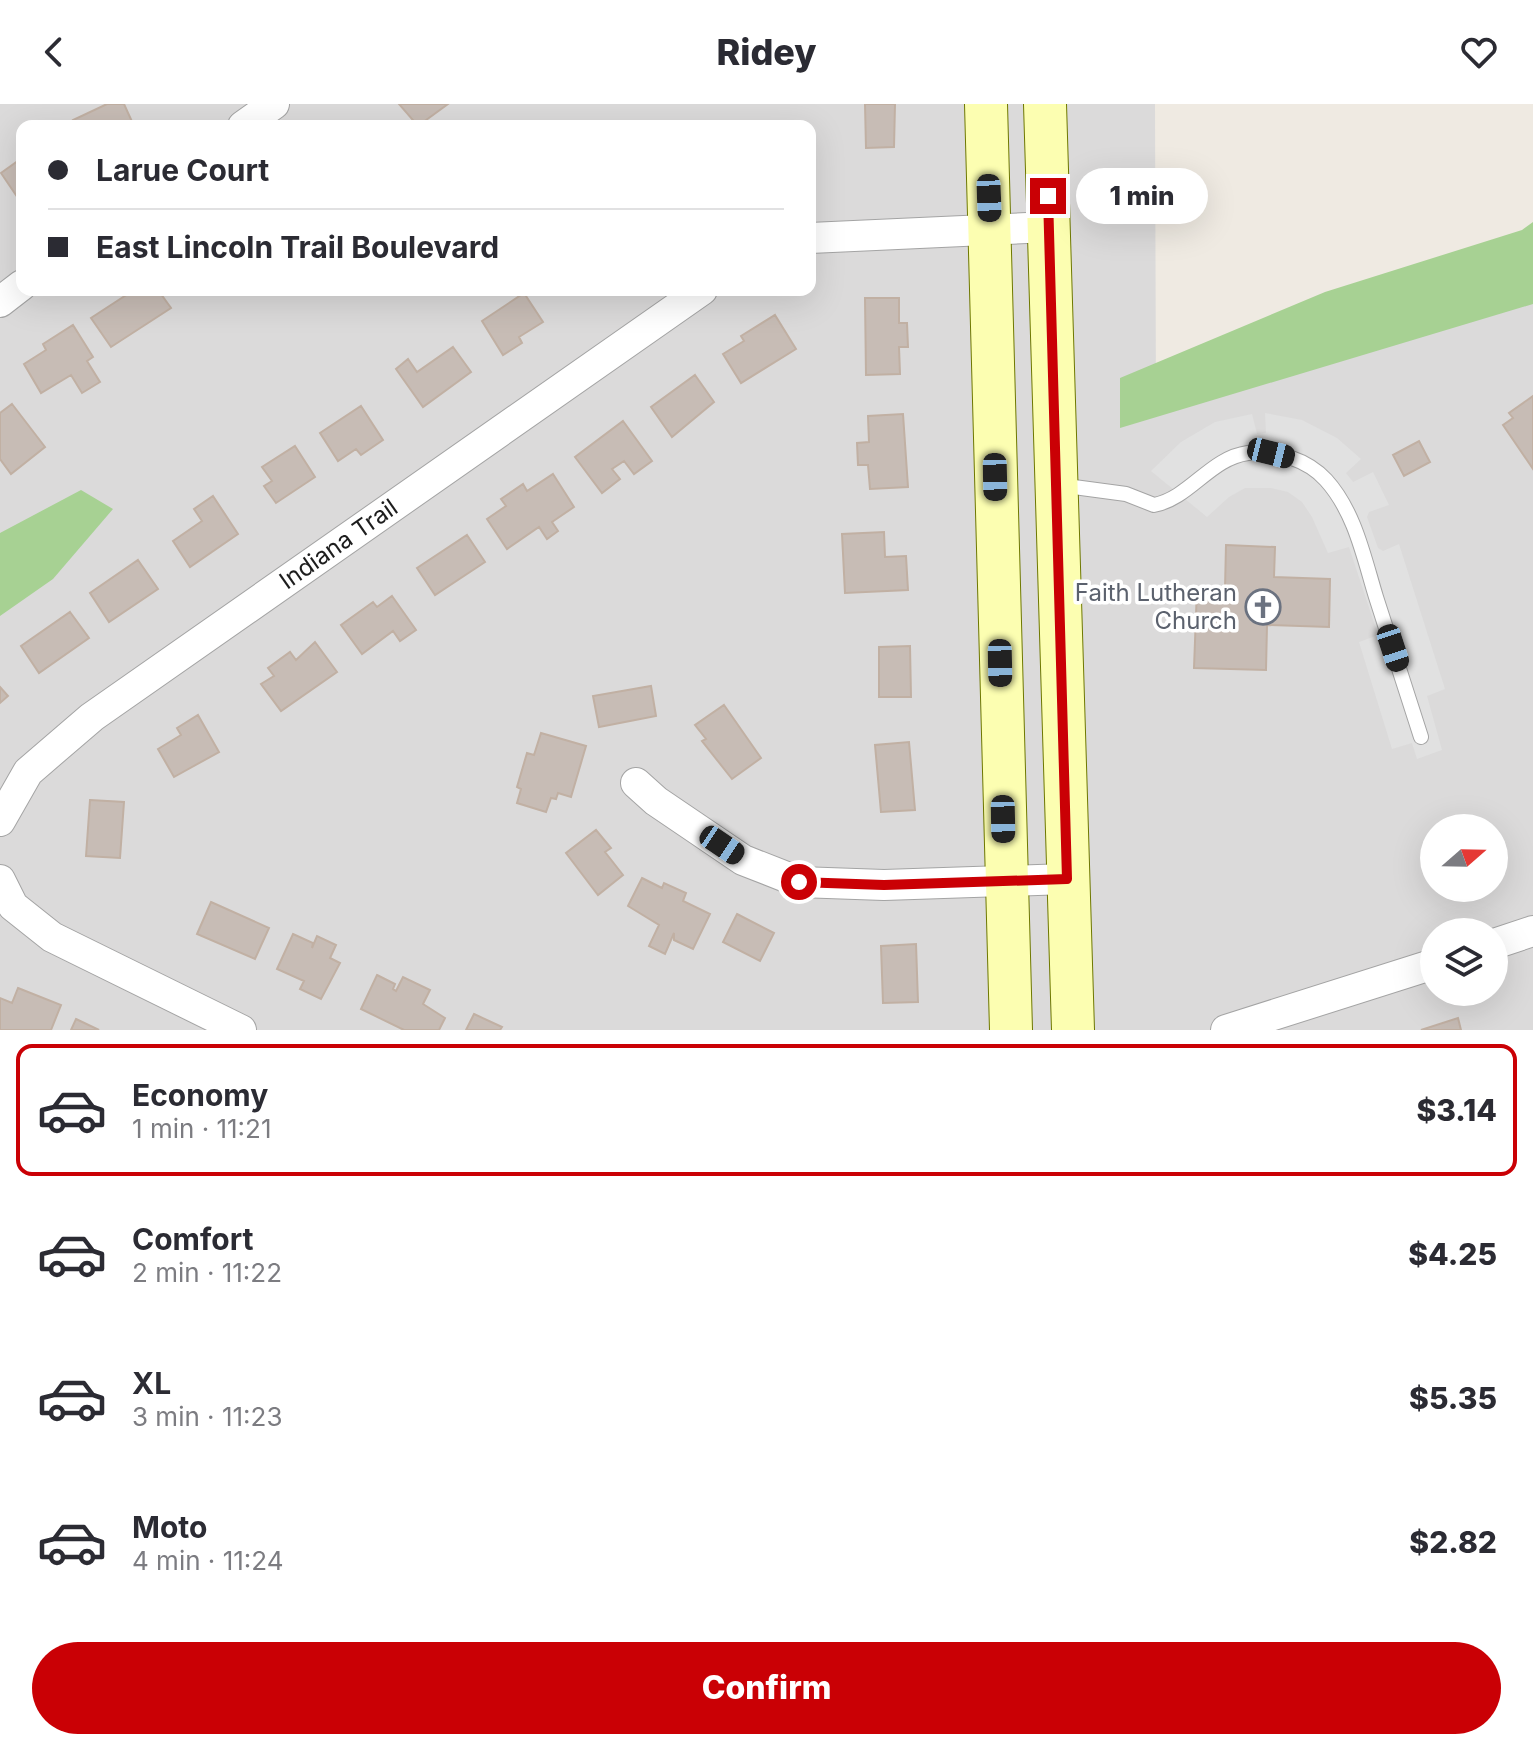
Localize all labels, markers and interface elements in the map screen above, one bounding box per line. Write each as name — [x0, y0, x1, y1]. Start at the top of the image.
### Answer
icon: back — [32, 30, 76, 74]
text: Ridey — [716, 30, 817, 74]
icon: heart — [1457, 30, 1501, 74]
text: Larue Court — [96, 152, 269, 188]
callout: 1 min — [1076, 168, 1208, 224]
car — [976, 174, 1002, 222]
route end — [1030, 178, 1066, 214]
text: 1 min — [1109, 180, 1175, 211]
text: East Lincoln Trail Boulevard — [96, 229, 499, 265]
car — [1245, 436, 1297, 470]
car — [983, 453, 1007, 501]
street label: Indiana Trail — [274, 493, 403, 595]
place label: Faith Lutheran Church — [1075, 578, 1237, 635]
church icon: Faith Lutheran Church — [1244, 588, 1282, 626]
car — [1374, 621, 1412, 675]
car — [988, 639, 1012, 687]
car — [991, 795, 1015, 843]
north arrow — [1420, 814, 1508, 902]
map controls — [1420, 814, 1508, 1006]
car — [695, 822, 749, 868]
route start — [781, 864, 817, 900]
button: layers — [1420, 918, 1508, 1006]
icon: car — [36, 1074, 108, 1146]
text: Economy — [132, 1077, 268, 1113]
text: $3.14 — [1416, 1092, 1497, 1128]
text: 1 min · 11:21 — [132, 1113, 272, 1144]
icon: car — [36, 1218, 108, 1290]
text: Comfort — [132, 1221, 253, 1257]
text: $4.25 — [1408, 1236, 1497, 1272]
text: 2 min · 11:22 — [132, 1257, 282, 1288]
icon: car — [36, 1362, 108, 1434]
text: XL — [132, 1365, 171, 1401]
text: $5.35 — [1409, 1380, 1497, 1416]
text: 3 min · 11:23 — [132, 1401, 282, 1432]
icon: car — [36, 1506, 108, 1578]
text: Moto — [132, 1509, 207, 1545]
text: $2.82 — [1409, 1524, 1497, 1560]
text: 4 min · 11:24 — [132, 1545, 284, 1576]
button: Confirm — [32, 1642, 1501, 1734]

